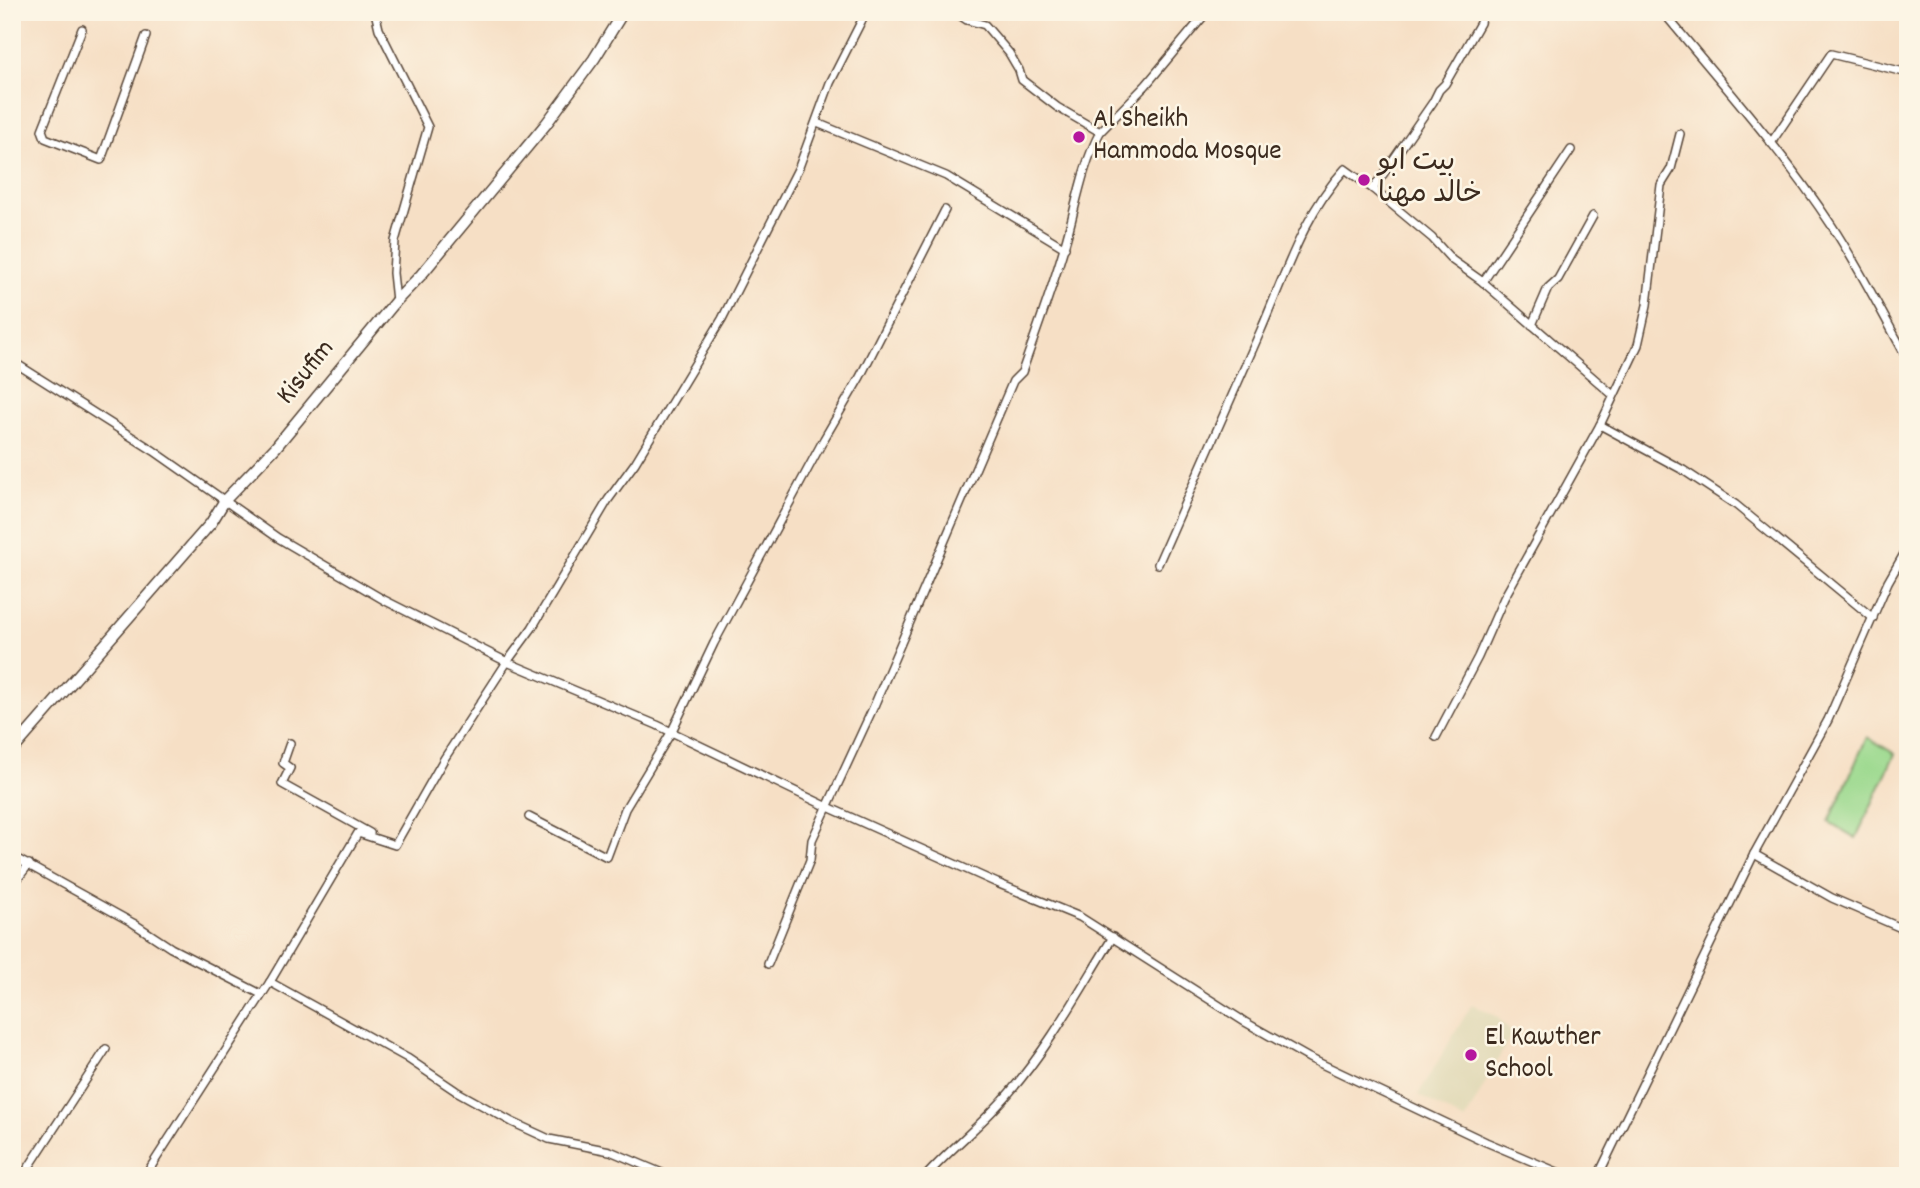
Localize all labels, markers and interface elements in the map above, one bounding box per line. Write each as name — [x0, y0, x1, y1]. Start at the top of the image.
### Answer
place label: Al Sheikh Hammoda Mosque — [1093, 101, 1282, 173]
marker: Al Sheikh Hammoda Mosque — [1071, 129, 1087, 145]
place label: بيت ابو خالد مهنا — [1376, 144, 1482, 216]
marker: بيت ابو خالد مهنا — [1356, 172, 1372, 188]
street label: Kisufim — [268, 332, 346, 414]
place label: El Kawther School — [1485, 1019, 1601, 1091]
marker: El Kawther School — [1463, 1047, 1479, 1063]

